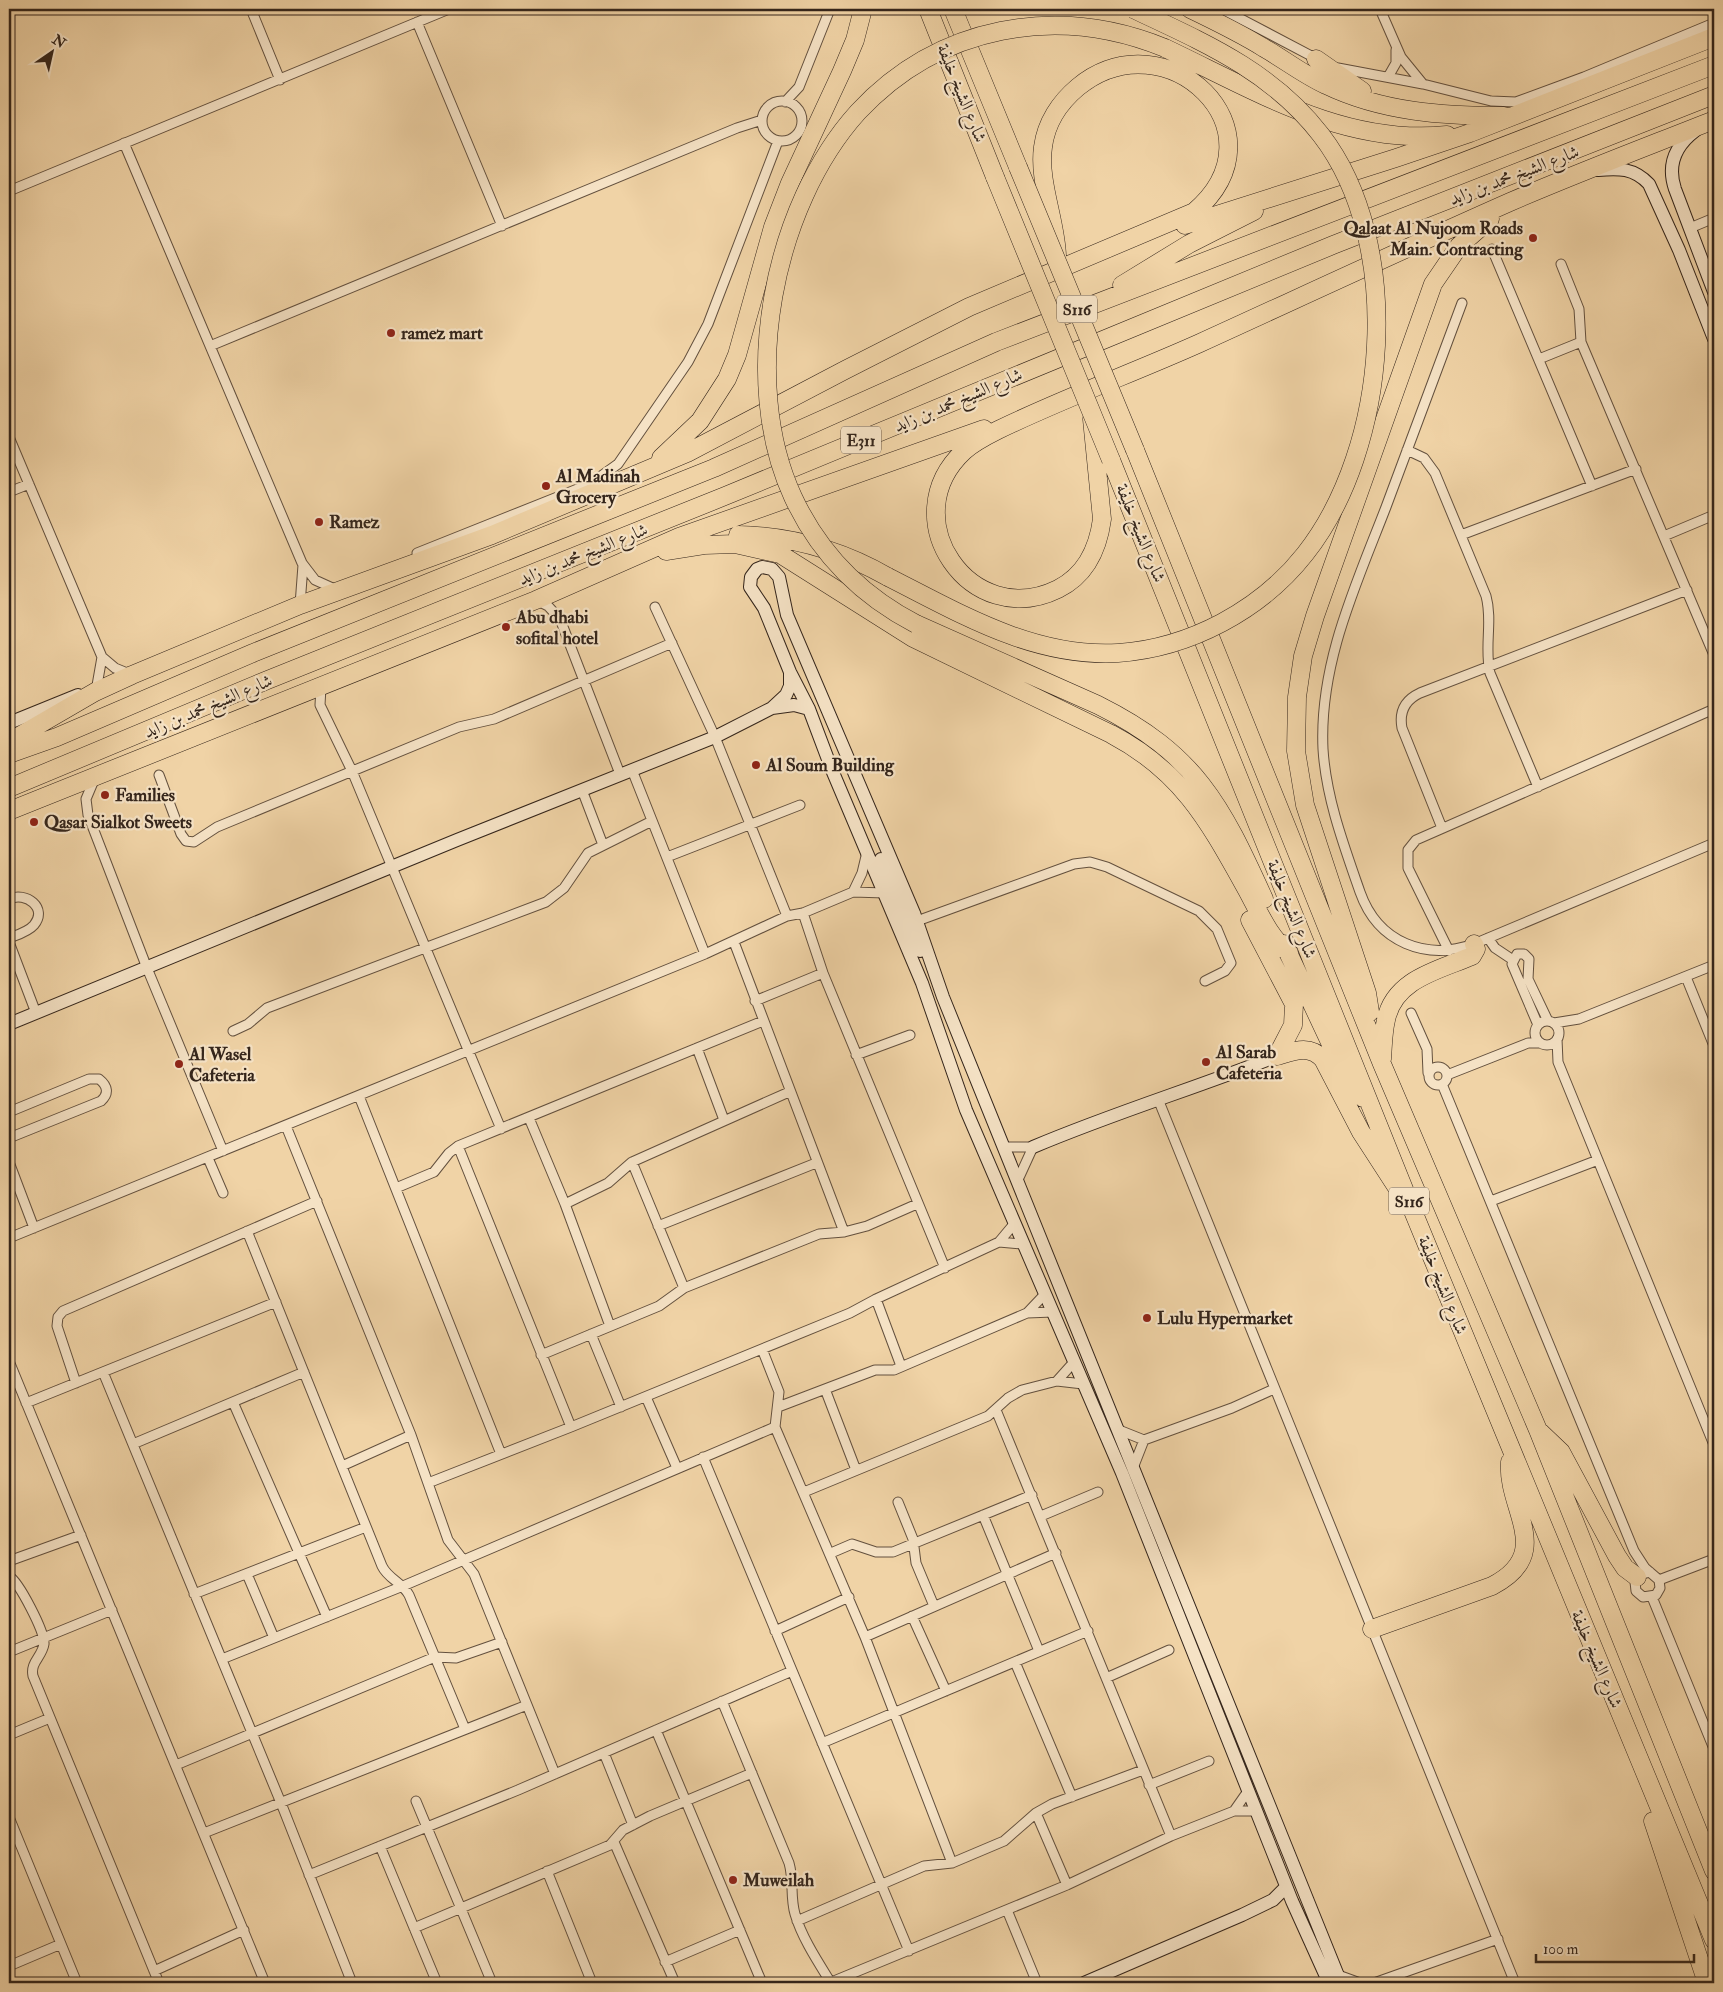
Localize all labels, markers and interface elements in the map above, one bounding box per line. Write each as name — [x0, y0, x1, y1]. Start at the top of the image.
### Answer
north arrow — [28, 28, 78, 78]
text: N — [48, 31, 69, 52]
street label: شارع الشيخ خليفة — [928, 40, 992, 147]
street label: شارع الشيخ محمد بن زايد — [1446, 140, 1584, 215]
place label: Qalaat Al Nujoom Roads Main. Contracting — [1343, 217, 1524, 261]
marker: Qalaat Al Nujoom Roads Main. Contracting — [1527, 232, 1539, 244]
road number: S116 — [1057, 296, 1097, 322]
place label: ramez mart — [400, 322, 483, 345]
marker: ramez mart — [385, 327, 397, 339]
street label: شارع الشيخ محمد بن زايد — [890, 363, 1028, 442]
road number: E311 — [841, 426, 881, 454]
place label: Al Madinah Grocery — [555, 465, 641, 509]
marker: Al Madinah Grocery — [540, 480, 552, 492]
street label: شارع الشيخ خليفة — [1107, 480, 1171, 587]
place label: Ramez — [329, 511, 380, 534]
marker: Ramez — [313, 516, 325, 528]
street label: شارع الشيخ محمد بن زايد — [515, 518, 653, 595]
place label: Abu dhabi sofital hotel — [515, 606, 599, 650]
marker: Abu dhabi sofital hotel — [500, 621, 512, 633]
street label: شارع الشيخ محمد بن زايد — [140, 669, 278, 748]
place label: Al Soum Building — [765, 754, 895, 777]
marker: Al Soum Building — [750, 759, 762, 771]
place label: Families — [115, 784, 175, 807]
marker: Families — [99, 789, 111, 801]
place label: Qasar Sialkot Sweets — [44, 811, 192, 834]
marker: Qasar Sialkot Sweets — [28, 816, 40, 828]
street label: شارع الشيخ خليفة — [1258, 856, 1322, 963]
place label: Al Sarab Cafeteria — [1215, 1041, 1283, 1085]
place label: Al Wasel Cafeteria — [188, 1043, 256, 1087]
marker: Al Sarab Cafeteria — [1200, 1056, 1212, 1068]
marker: Al Wasel Cafeteria — [173, 1058, 185, 1070]
road number: S116 — [1389, 1188, 1429, 1214]
street label: شارع الشيخ خليفة — [1409, 1232, 1473, 1339]
place label: Lulu Hypermarket — [1157, 1307, 1293, 1330]
marker: Lulu Hypermarket — [1141, 1312, 1153, 1324]
street label: شارع الشيخ خليفة — [1562, 1607, 1628, 1713]
place label: Muweilah — [742, 1869, 815, 1892]
marker: Muweilah — [727, 1874, 739, 1886]
scale bar — [1536, 1932, 1693, 1964]
text: 100 m — [1543, 1940, 1579, 1959]

